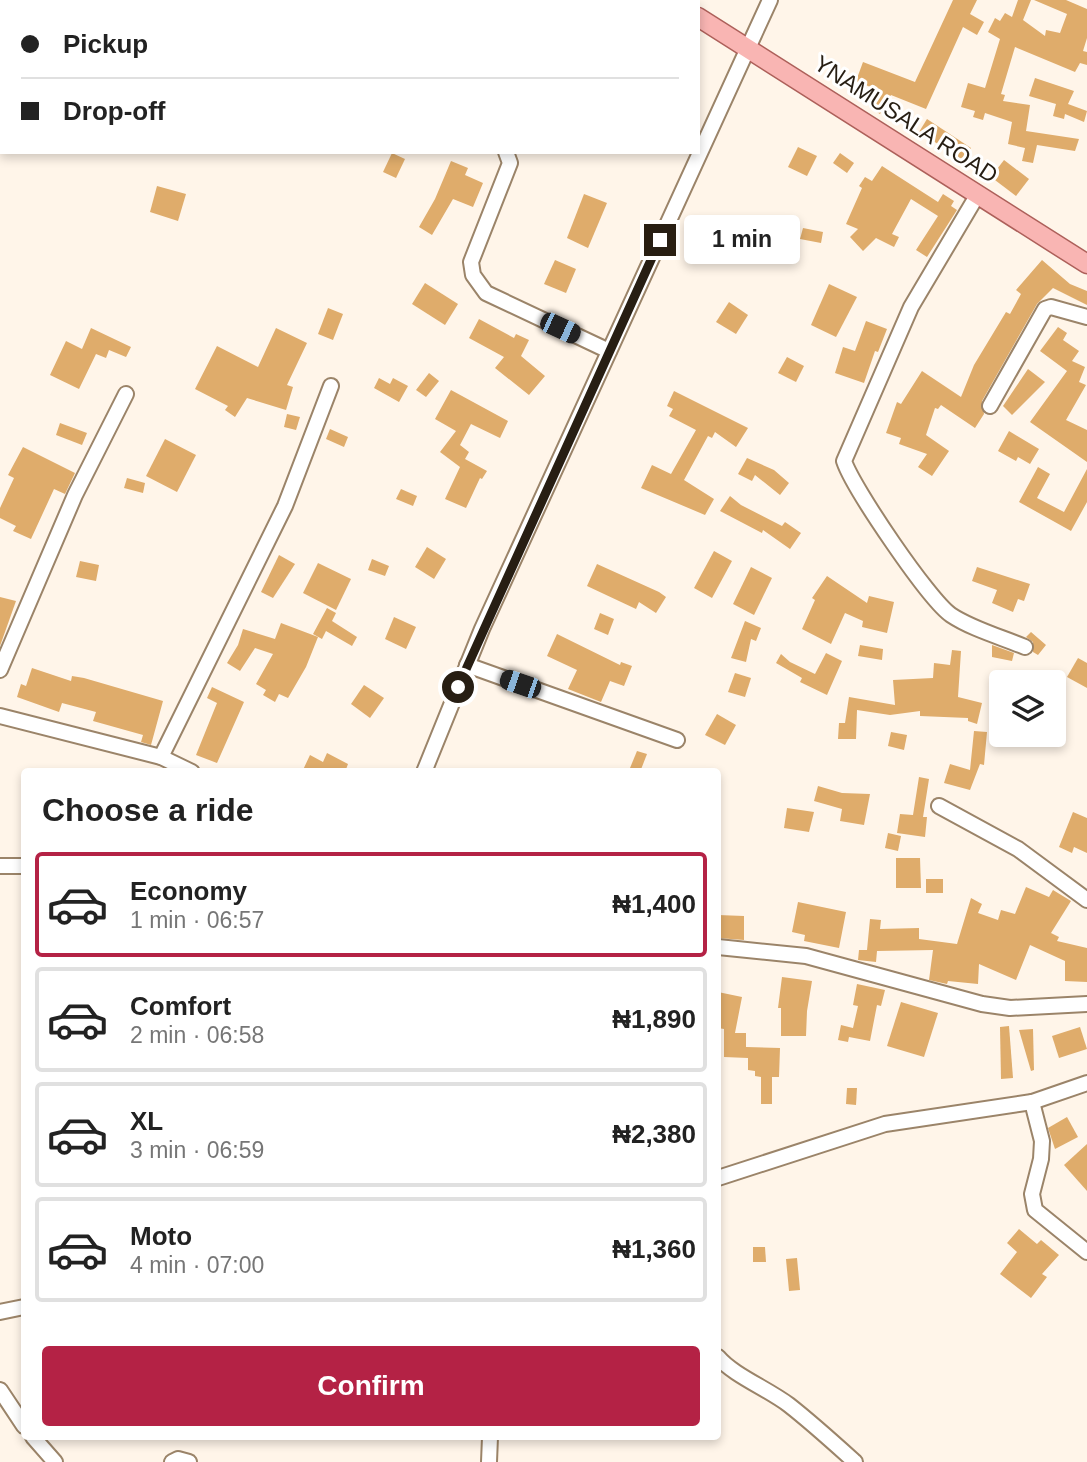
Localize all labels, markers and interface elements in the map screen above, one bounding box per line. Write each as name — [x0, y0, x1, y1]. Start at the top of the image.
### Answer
text: Pickup — [63, 29, 148, 59]
street label: YNAMUSALA ROAD — [809, 50, 1003, 188]
text: Drop-off — [63, 96, 166, 126]
callout: 1 min — [684, 216, 800, 264]
route end — [644, 224, 676, 256]
text: 1 min — [712, 226, 772, 252]
car — [537, 310, 584, 346]
car — [497, 667, 544, 701]
map controls — [989, 670, 1066, 747]
button: layers — [989, 670, 1066, 747]
route start — [442, 671, 474, 703]
text: Choose a ride — [42, 792, 254, 828]
icon: car — [46, 873, 109, 936]
text: Economy — [130, 876, 247, 906]
text: ₦1,400 — [612, 889, 696, 919]
text: 1 min · 06:57 — [130, 907, 264, 933]
icon: car — [46, 988, 109, 1051]
text: Comfort — [130, 991, 231, 1021]
text: ₦1,890 — [612, 1004, 696, 1034]
text: 2 min · 06:58 — [130, 1022, 264, 1048]
icon: car — [46, 1103, 109, 1166]
text: XL — [130, 1106, 163, 1136]
text: ₦2,380 — [612, 1119, 696, 1149]
text: 3 min · 06:59 — [130, 1137, 264, 1163]
icon: car — [46, 1218, 109, 1281]
text: Moto — [130, 1221, 192, 1251]
text: ₦1,360 — [612, 1234, 696, 1264]
text: 4 min · 07:00 — [130, 1252, 264, 1278]
button: Confirm — [42, 1346, 700, 1426]

